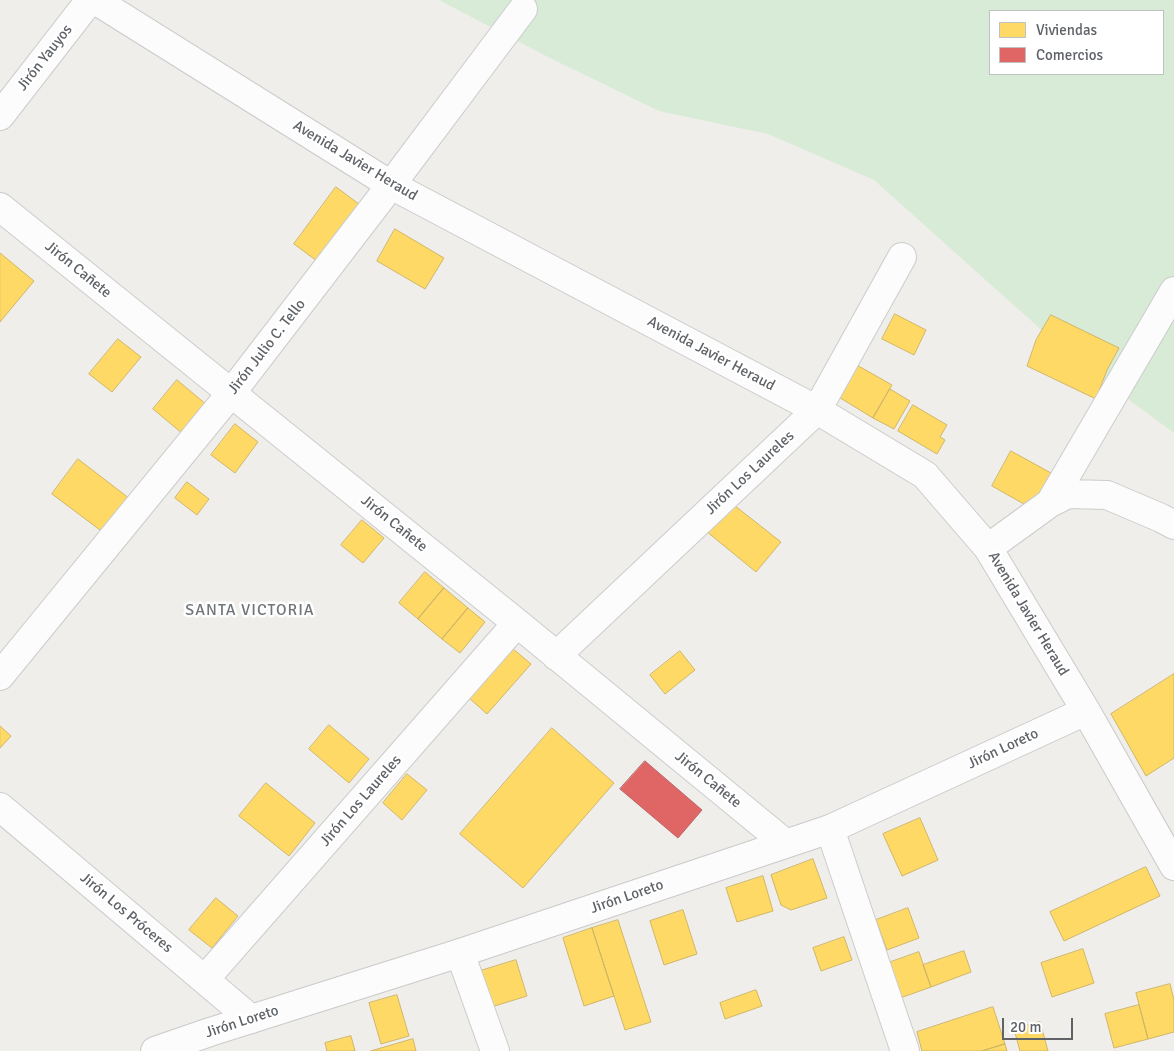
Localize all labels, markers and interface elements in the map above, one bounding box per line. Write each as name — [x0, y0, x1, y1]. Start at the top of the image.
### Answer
legend — [989, 10, 1164, 75]
street label: Jirón Yauyos — [14, 21, 76, 95]
text: Viviendas — [1036, 21, 1097, 39]
text: Comercios — [1036, 46, 1103, 64]
street label: Avenida Javier Heraud — [290, 117, 420, 205]
street label: Jirón Cañete — [41, 238, 115, 302]
street label: Jirón Julio C. Tello — [224, 296, 310, 398]
street label: Avenida Javier Heraud — [644, 313, 778, 395]
street label: Jirón Los Laureles — [702, 427, 798, 519]
street label: Jirón Cañete — [357, 492, 431, 556]
street label: Avenida Javier Heraud — [984, 549, 1072, 679]
district label: SANTA VICTORIA — [184, 601, 316, 621]
street label: Jirón Loreto — [965, 725, 1041, 773]
street label: Jirón Cañete — [671, 748, 745, 812]
street label: Jirón Los Laureles — [316, 752, 406, 850]
street label: Jirón Los Próceres — [76, 869, 176, 957]
street label: Jirón Loreto — [588, 876, 666, 918]
street label: Jirón Loreto — [203, 1002, 281, 1042]
scale bar — [1004, 1008, 1075, 1040]
text: 20 m — [1010, 1018, 1041, 1036]

